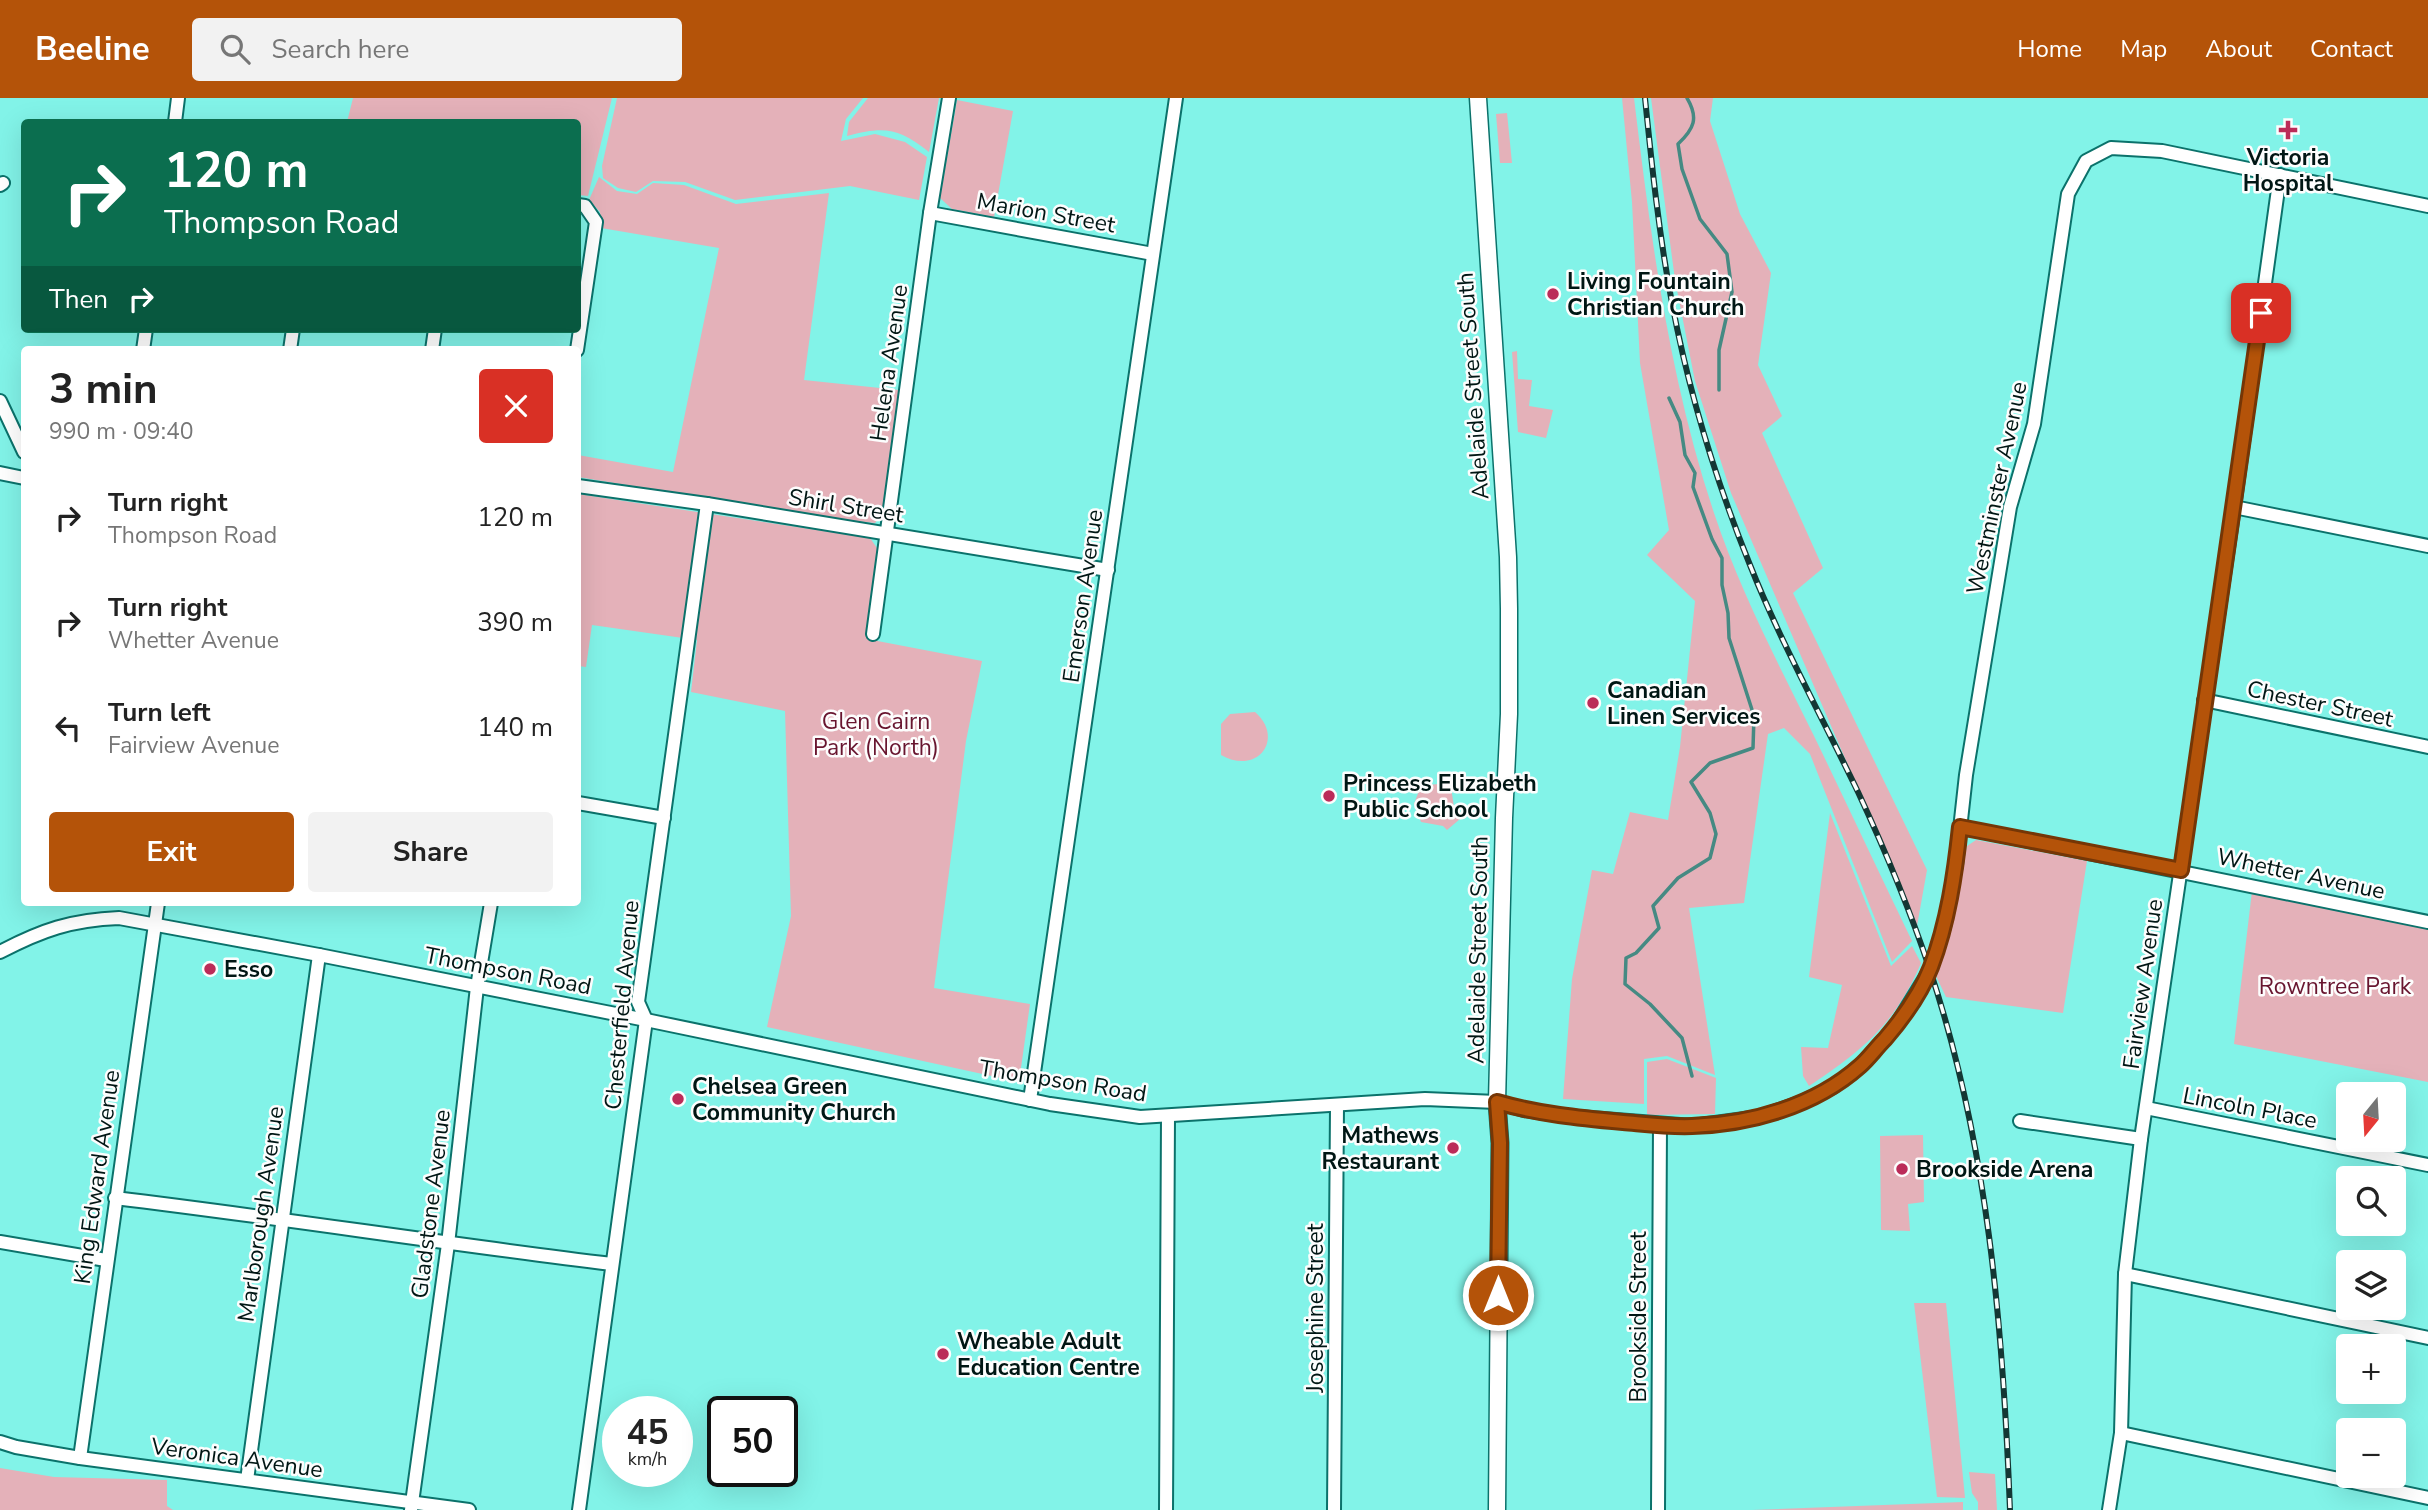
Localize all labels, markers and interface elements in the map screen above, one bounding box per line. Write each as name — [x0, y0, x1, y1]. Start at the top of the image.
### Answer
search box — [192, 18, 682, 81]
text: Beeline — [35, 27, 150, 72]
icon: search — [216, 30, 254, 68]
text: Search here — [272, 32, 409, 67]
text: Home — [2017, 33, 2082, 65]
text: Map — [2120, 33, 2167, 65]
text: About — [2205, 33, 2272, 65]
text: Contact — [2310, 33, 2393, 65]
marker: Victoria Hospital — [2278, 120, 2298, 140]
text: 120 m — [164, 137, 308, 204]
place label: Victoria Hospital — [2243, 142, 2334, 199]
icon: right — [49, 147, 140, 238]
street label: Marion Street — [974, 186, 1119, 241]
text: Thompson Road — [164, 201, 399, 244]
place label: Living Fountain Christian Church — [1567, 266, 1745, 323]
street label: Adelaide Street South — [1450, 271, 1496, 501]
icon: right — [122, 280, 160, 318]
text: Then — [49, 282, 108, 317]
street label: Helena Avenue — [863, 283, 915, 443]
pin — [2231, 283, 2291, 343]
marker: Living Fountain Christian Church — [1545, 286, 1561, 302]
icon: arrive — [2242, 294, 2280, 332]
text: 3 min — [49, 361, 158, 418]
button: close — [479, 369, 553, 443]
street label: Westminster Avenue — [1959, 379, 2035, 597]
text: 990 m · 09:40 — [49, 416, 194, 447]
street label: Shirl Street — [786, 482, 907, 531]
text: Turn right — [108, 485, 227, 520]
icon: right — [49, 499, 87, 537]
text: 120 m — [477, 500, 553, 535]
street label: Emerson Avenue — [1056, 507, 1110, 685]
text: Thompson Road — [108, 520, 277, 551]
text: Turn right — [108, 590, 227, 625]
icon: right — [49, 604, 87, 642]
text: 390 m — [477, 605, 553, 640]
text: Whetter Avenue — [108, 625, 279, 656]
street label: Chester Street — [2244, 673, 2397, 735]
place label: Canadian Linen Services — [1607, 675, 1760, 732]
text: Turn left — [108, 695, 211, 730]
marker: Canadian Linen Services — [1585, 695, 1601, 711]
park label: Glen Cairn Park (North) — [813, 706, 939, 763]
icon: left — [49, 709, 87, 747]
text: 140 m — [477, 710, 553, 745]
text: Fairview Avenue — [108, 730, 279, 761]
place label: Princess Elizabeth Public School — [1343, 768, 1537, 825]
marker: Princess Elizabeth Public School — [1321, 788, 1337, 804]
button: Exit — [49, 812, 294, 892]
button: Share — [308, 812, 553, 892]
street label: Adelaide Street South — [1461, 836, 1495, 1064]
street label: Whetter Avenue — [2214, 841, 2388, 907]
street label: Fairview Avenue — [2116, 897, 2170, 1071]
street label: Chesterfield Avenue — [597, 899, 647, 1111]
street label: Thompson Road — [422, 940, 594, 1002]
place label: Esso — [224, 954, 273, 985]
marker: Esso — [202, 961, 218, 977]
park label: Rowntree Park — [2259, 971, 2412, 1002]
street label: Thompson Road — [977, 1052, 1149, 1110]
street label: King Edward Avenue — [67, 1068, 127, 1286]
place label: Chelsea Green Community Church — [692, 1071, 896, 1128]
street label: Lincoln Place — [2180, 1080, 2320, 1136]
north arrow — [2336, 1082, 2406, 1152]
map controls — [2336, 1082, 2406, 1488]
marker: Chelsea Green Community Church — [670, 1091, 686, 1107]
street label: Marlborough Avenue — [231, 1104, 291, 1324]
street label: Gladstone Avenue — [404, 1108, 458, 1300]
place label: Mathews Restaurant — [1321, 1120, 1439, 1177]
marker: Mathews Restaurant — [1445, 1140, 1461, 1156]
place label: Brookside Arena — [1916, 1154, 2093, 1185]
marker: Brookside Arena — [1894, 1161, 1910, 1177]
button: search — [2336, 1166, 2406, 1236]
street label: Josephine Street — [1300, 1222, 1331, 1394]
street label: Brookside Street — [1623, 1230, 1654, 1403]
button: layers — [2336, 1250, 2406, 1320]
position arrow — [1461, 1258, 1535, 1332]
place label: Wheable Adult Education Centre — [957, 1326, 1140, 1383]
button: + — [2336, 1334, 2406, 1404]
marker: Wheable Adult Education Centre — [935, 1346, 951, 1362]
speed limit sign: 50 — [707, 1396, 798, 1487]
text: 45 — [626, 1409, 669, 1456]
button: − — [2336, 1418, 2406, 1488]
street label: Veronica Avenue — [148, 1430, 325, 1485]
text: km/h — [628, 1447, 667, 1471]

